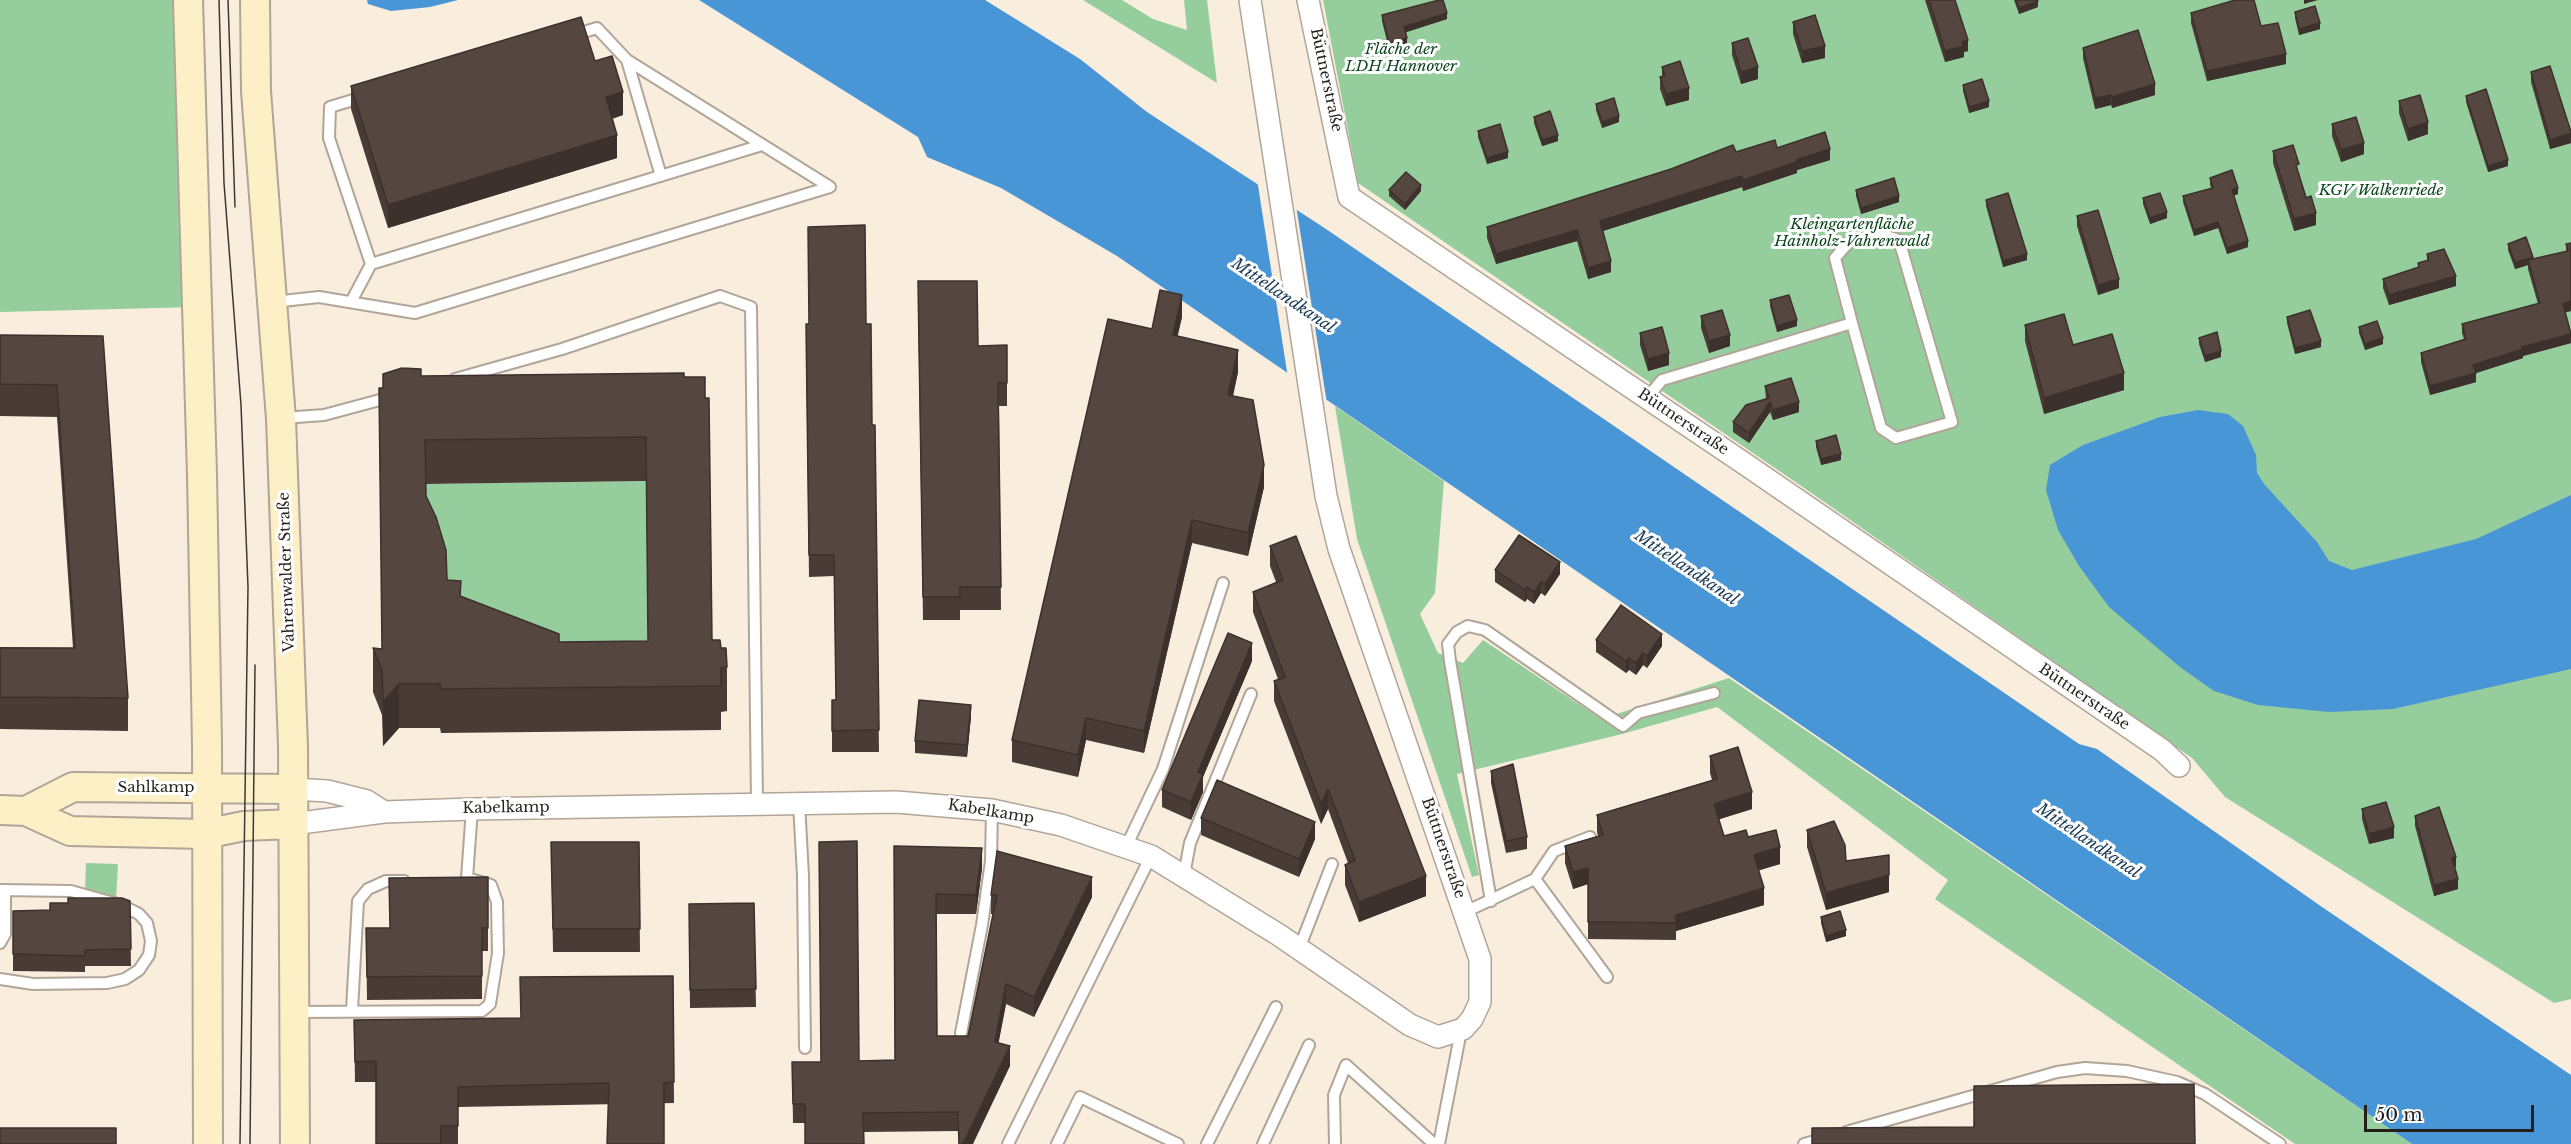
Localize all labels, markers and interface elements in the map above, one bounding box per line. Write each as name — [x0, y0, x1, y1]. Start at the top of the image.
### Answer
street label: Büttnerstraße — [1306, 26, 1346, 134]
park label: Fläche der LDH Hannover — [1345, 41, 1457, 76]
park label: KGV Walkenriede — [2319, 182, 2443, 200]
park label: Kleingartenfläche Hainholz-Vahrenwald — [1774, 216, 1930, 251]
water label: Mittellandkanal — [1228, 254, 1338, 338]
street label: Büttnerstraße — [1634, 385, 1732, 459]
street label: Vahrenwalder Straße — [275, 492, 299, 652]
water label: Mittellandkanal — [1631, 526, 1741, 610]
street label: Büttnerstraße — [2035, 660, 2133, 734]
street label: Sahlkamp — [117, 779, 195, 797]
street label: Büttnerstraße — [1417, 795, 1469, 901]
street label: Kabelkamp — [947, 796, 1035, 828]
street label: Kabelkamp — [462, 798, 550, 818]
water label: Mittellandkanal — [2033, 799, 2143, 883]
scale bar — [2367, 1093, 2536, 1131]
text: 50 m — [2375, 1104, 2423, 1126]

